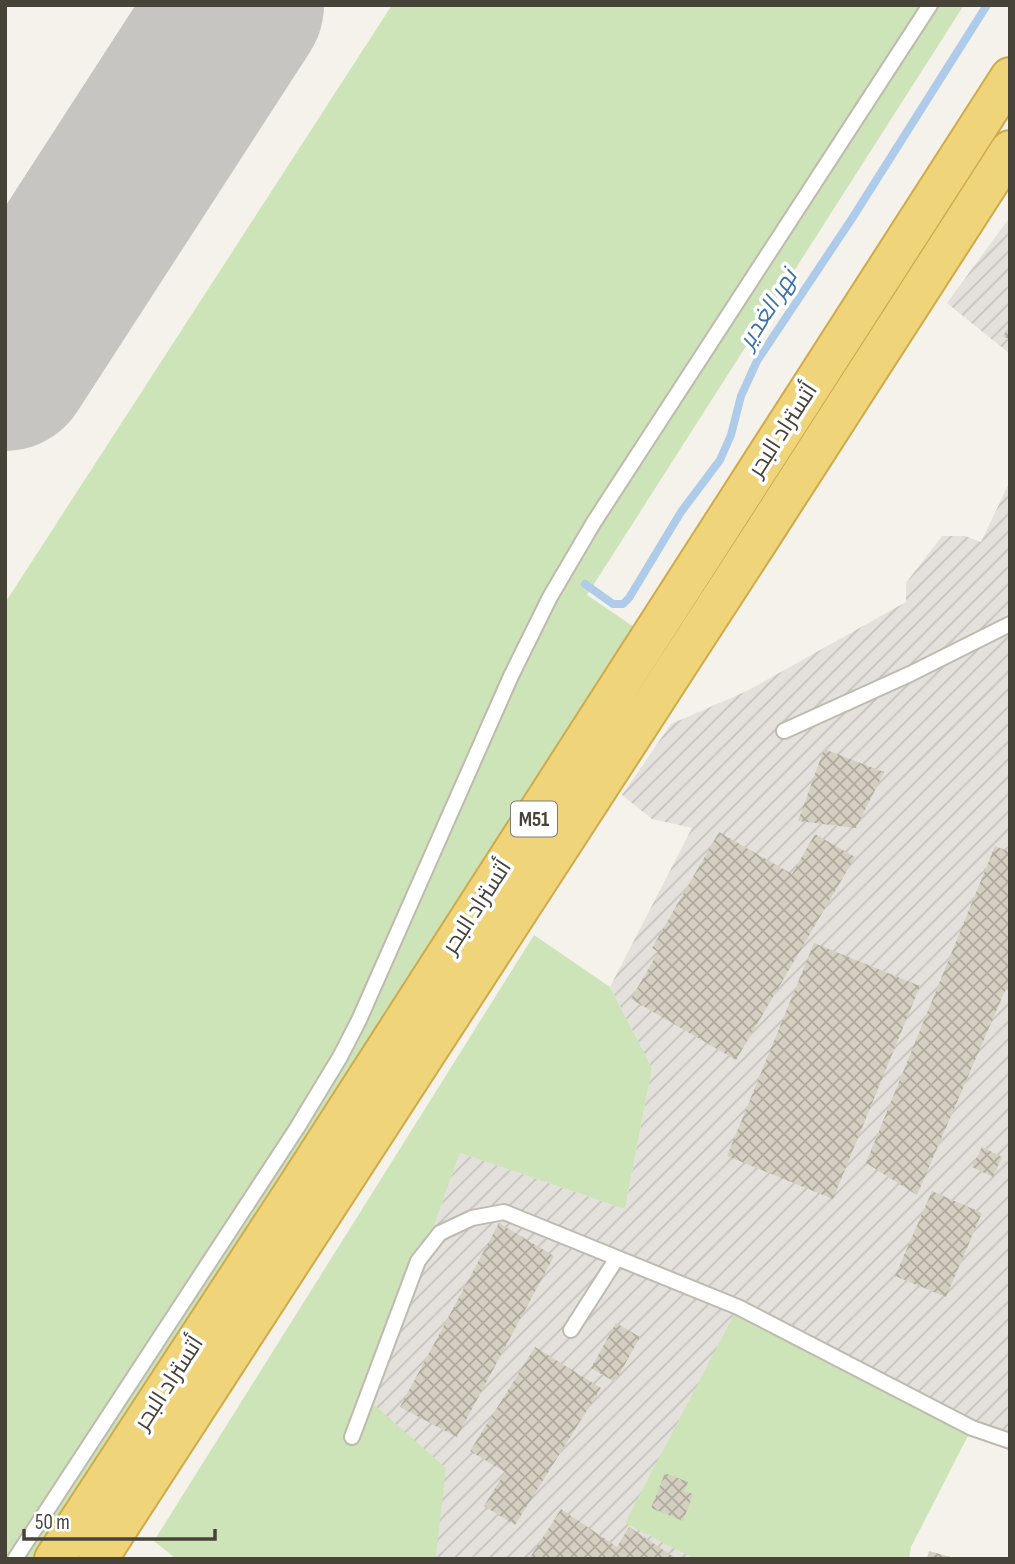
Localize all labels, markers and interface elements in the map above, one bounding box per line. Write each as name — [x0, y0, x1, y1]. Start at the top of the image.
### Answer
water label: نهر الغدير — [731, 262, 805, 357]
street label: أتستراد البحر — [739, 377, 824, 484]
road number: M51 — [511, 802, 557, 836]
street label: أتستراد البحر — [433, 854, 518, 961]
street label: أتستراد البحر — [125, 1330, 210, 1437]
scale bar — [24, 1498, 215, 1542]
text: 50 m — [35, 1510, 70, 1535]

